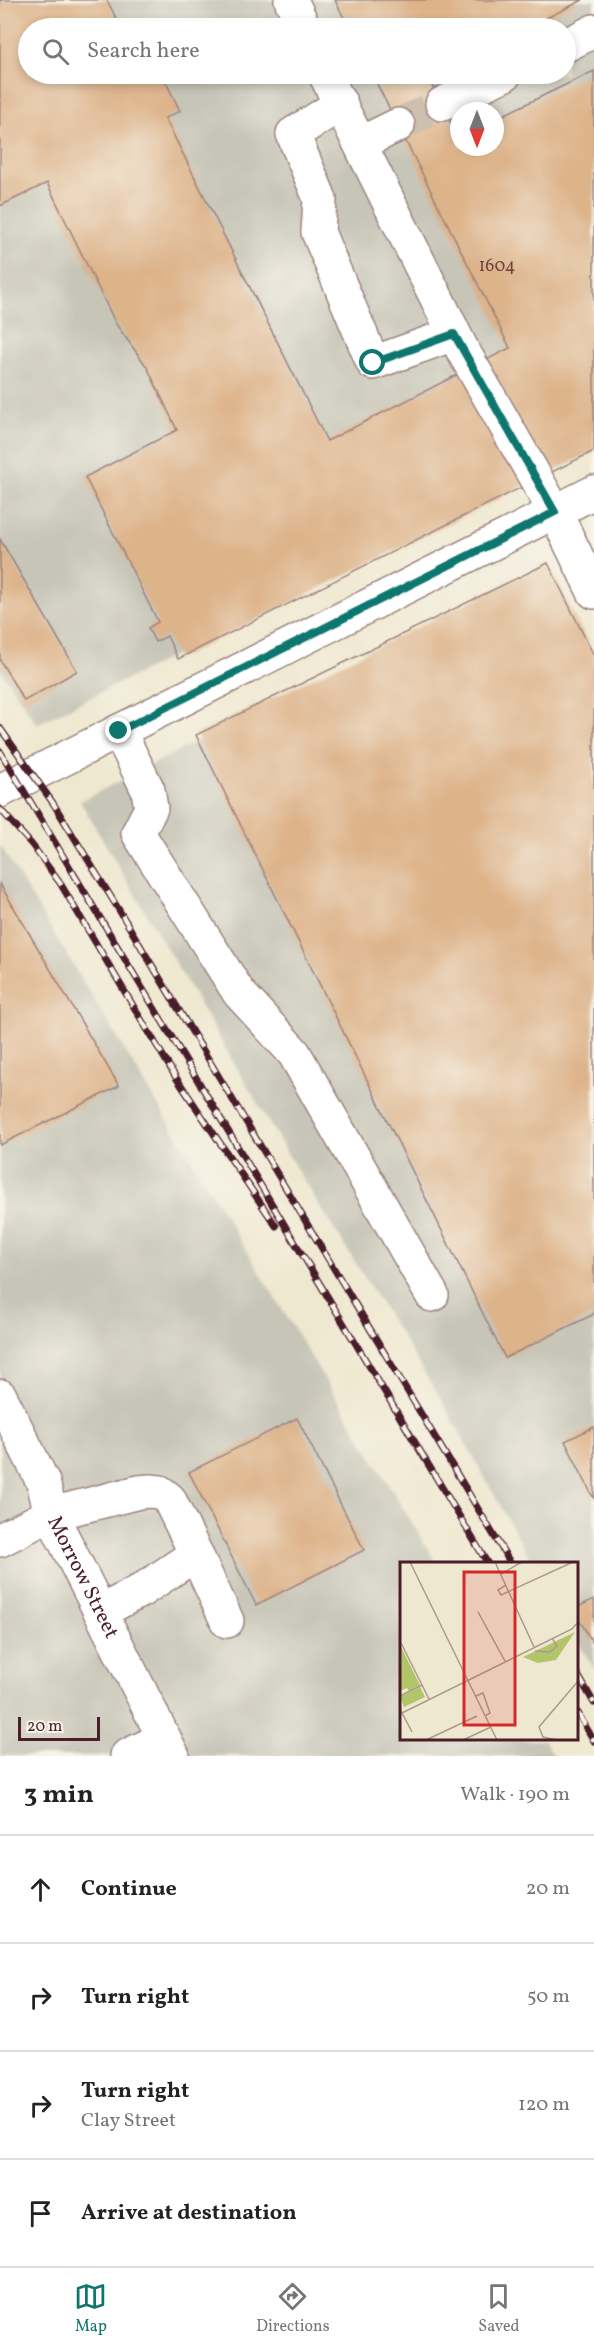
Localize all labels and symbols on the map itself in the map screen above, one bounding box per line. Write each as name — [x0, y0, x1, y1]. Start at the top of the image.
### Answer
north arrow — [450, 102, 504, 156]
house number: 1604 — [478, 254, 516, 279]
route start — [359, 349, 385, 375]
route end — [105, 717, 131, 743]
street label: Morrow Street — [40, 1511, 126, 1644]
inset map — [400, 1562, 579, 1741]
scale bar — [18, 1714, 100, 1742]

